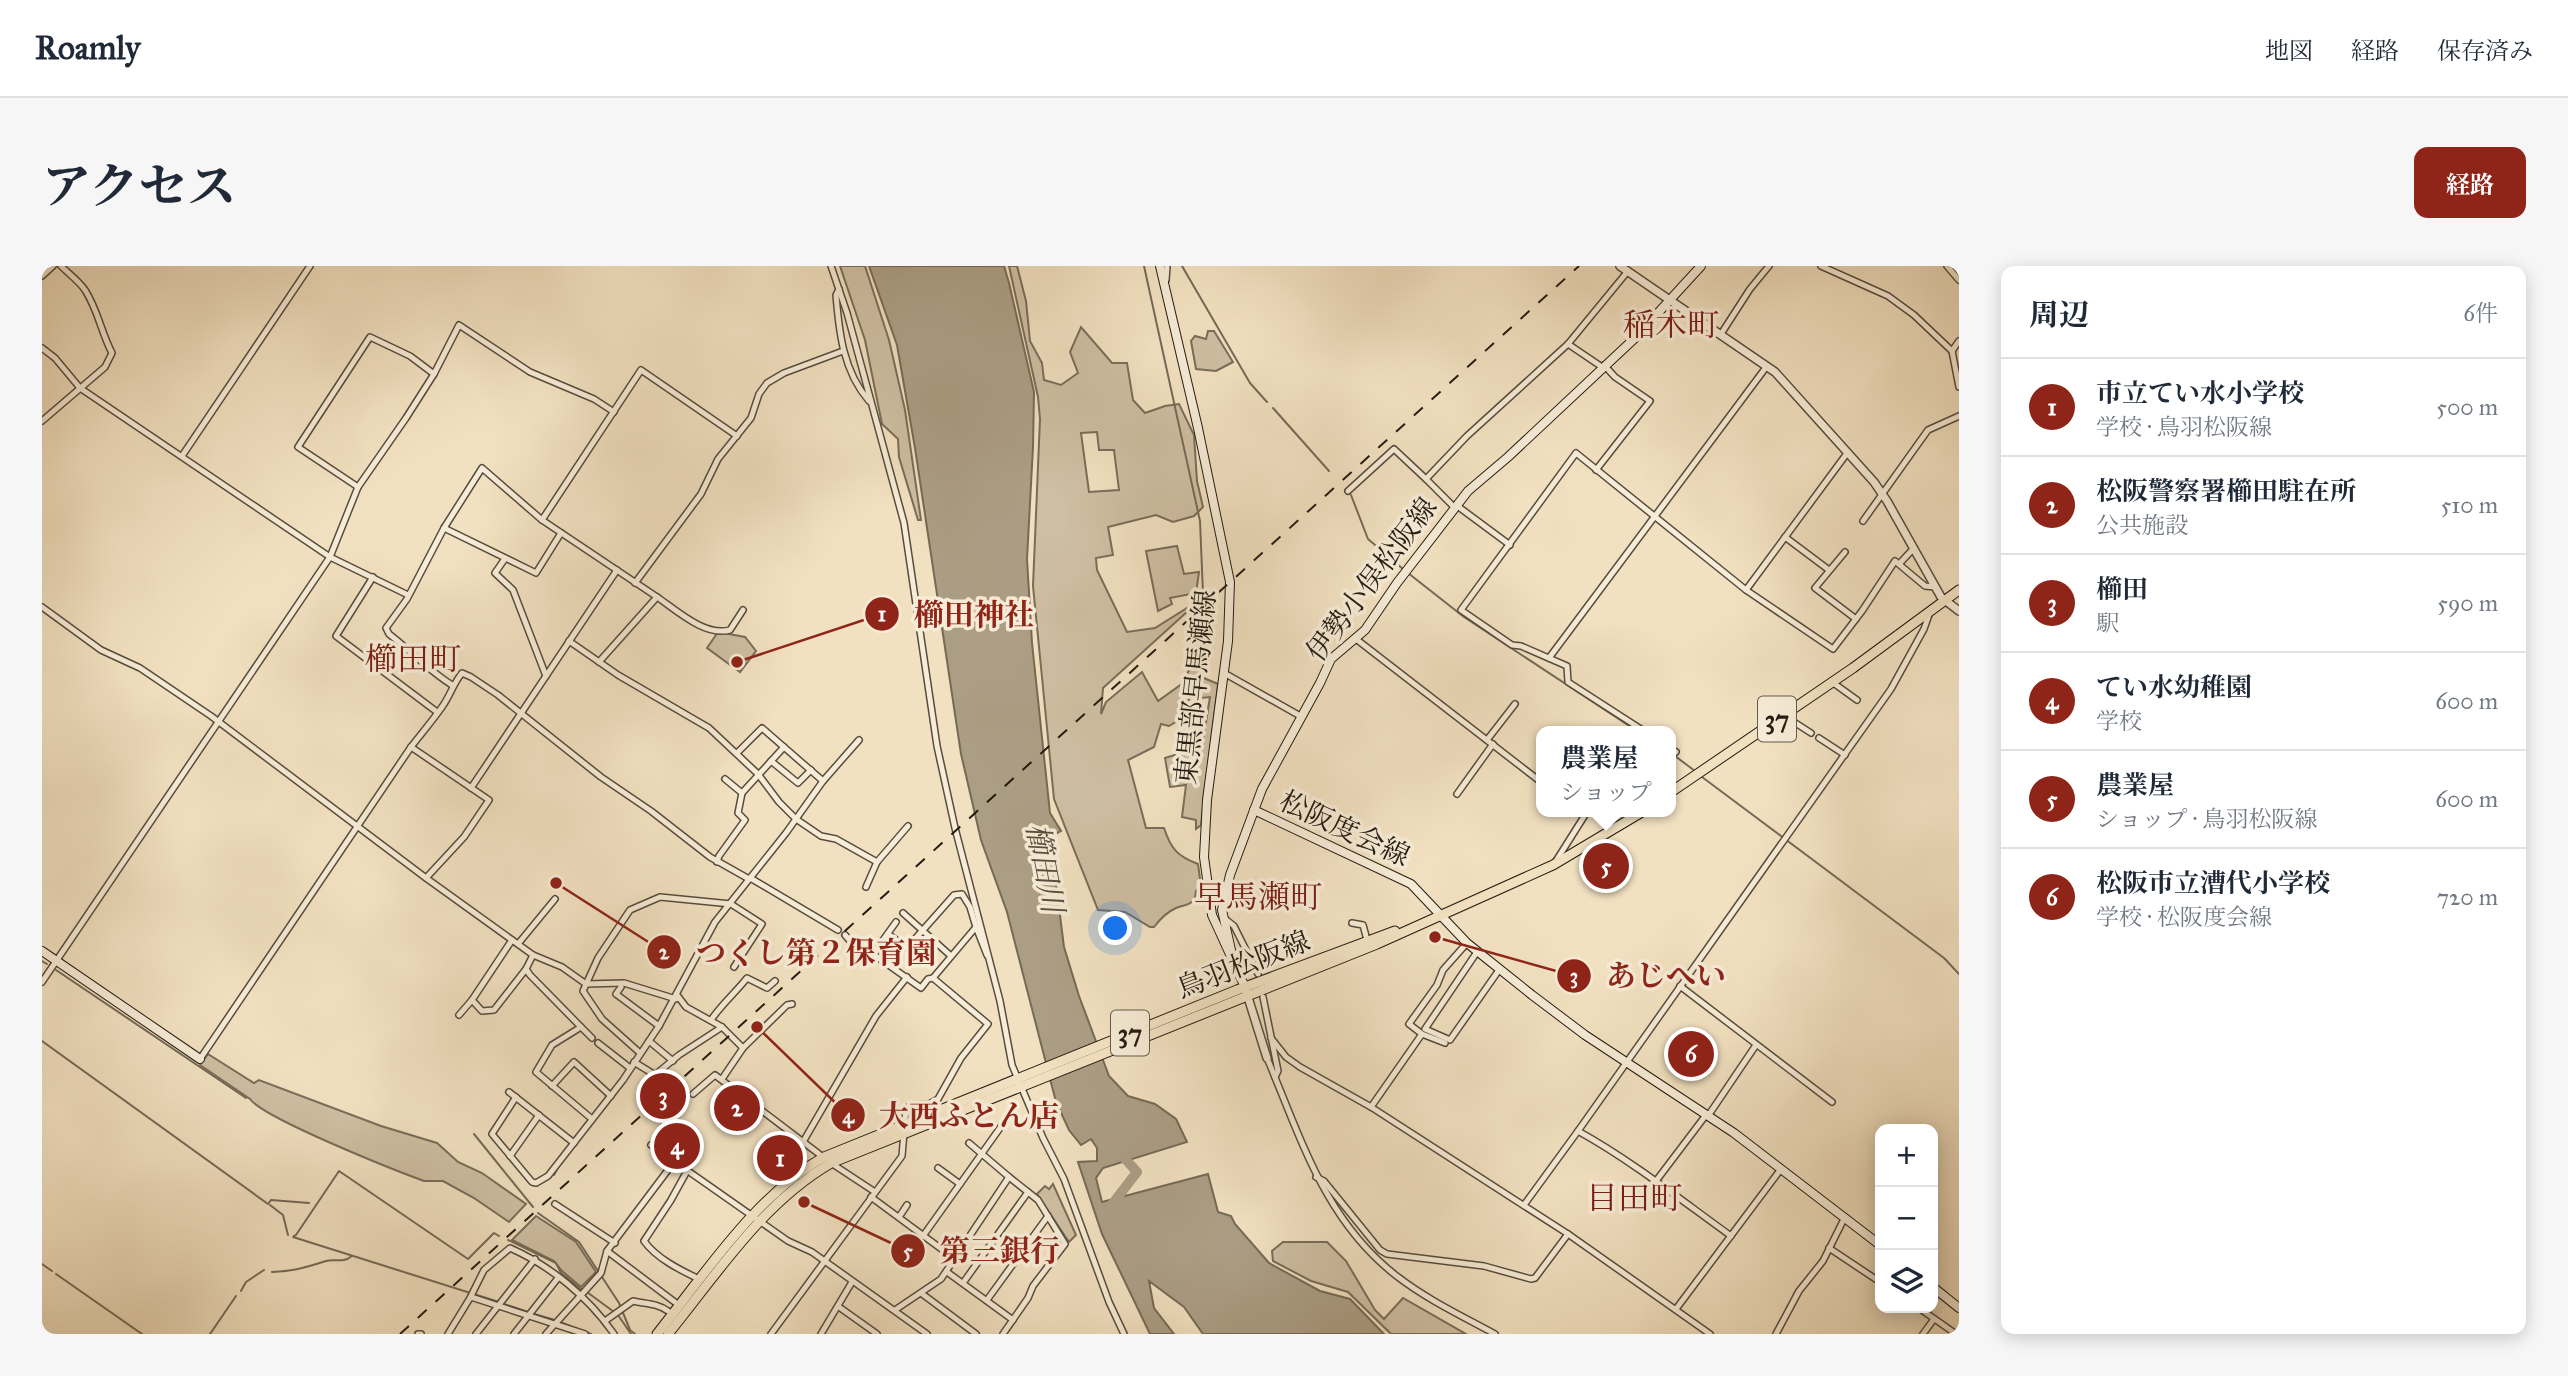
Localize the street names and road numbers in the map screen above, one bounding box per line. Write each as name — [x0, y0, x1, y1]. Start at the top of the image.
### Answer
street label: 伊勢小俣松阪線 — [1298, 490, 1444, 668]
street label: 東黒部早馬瀬線 — [1168, 588, 1223, 786]
road number: 37 — [1758, 696, 1796, 741]
street label: 松阪度会線 — [1274, 783, 1416, 874]
street label: 鳥羽松阪線 — [1172, 923, 1315, 1006]
road number: 37 — [1111, 1010, 1149, 1056]

